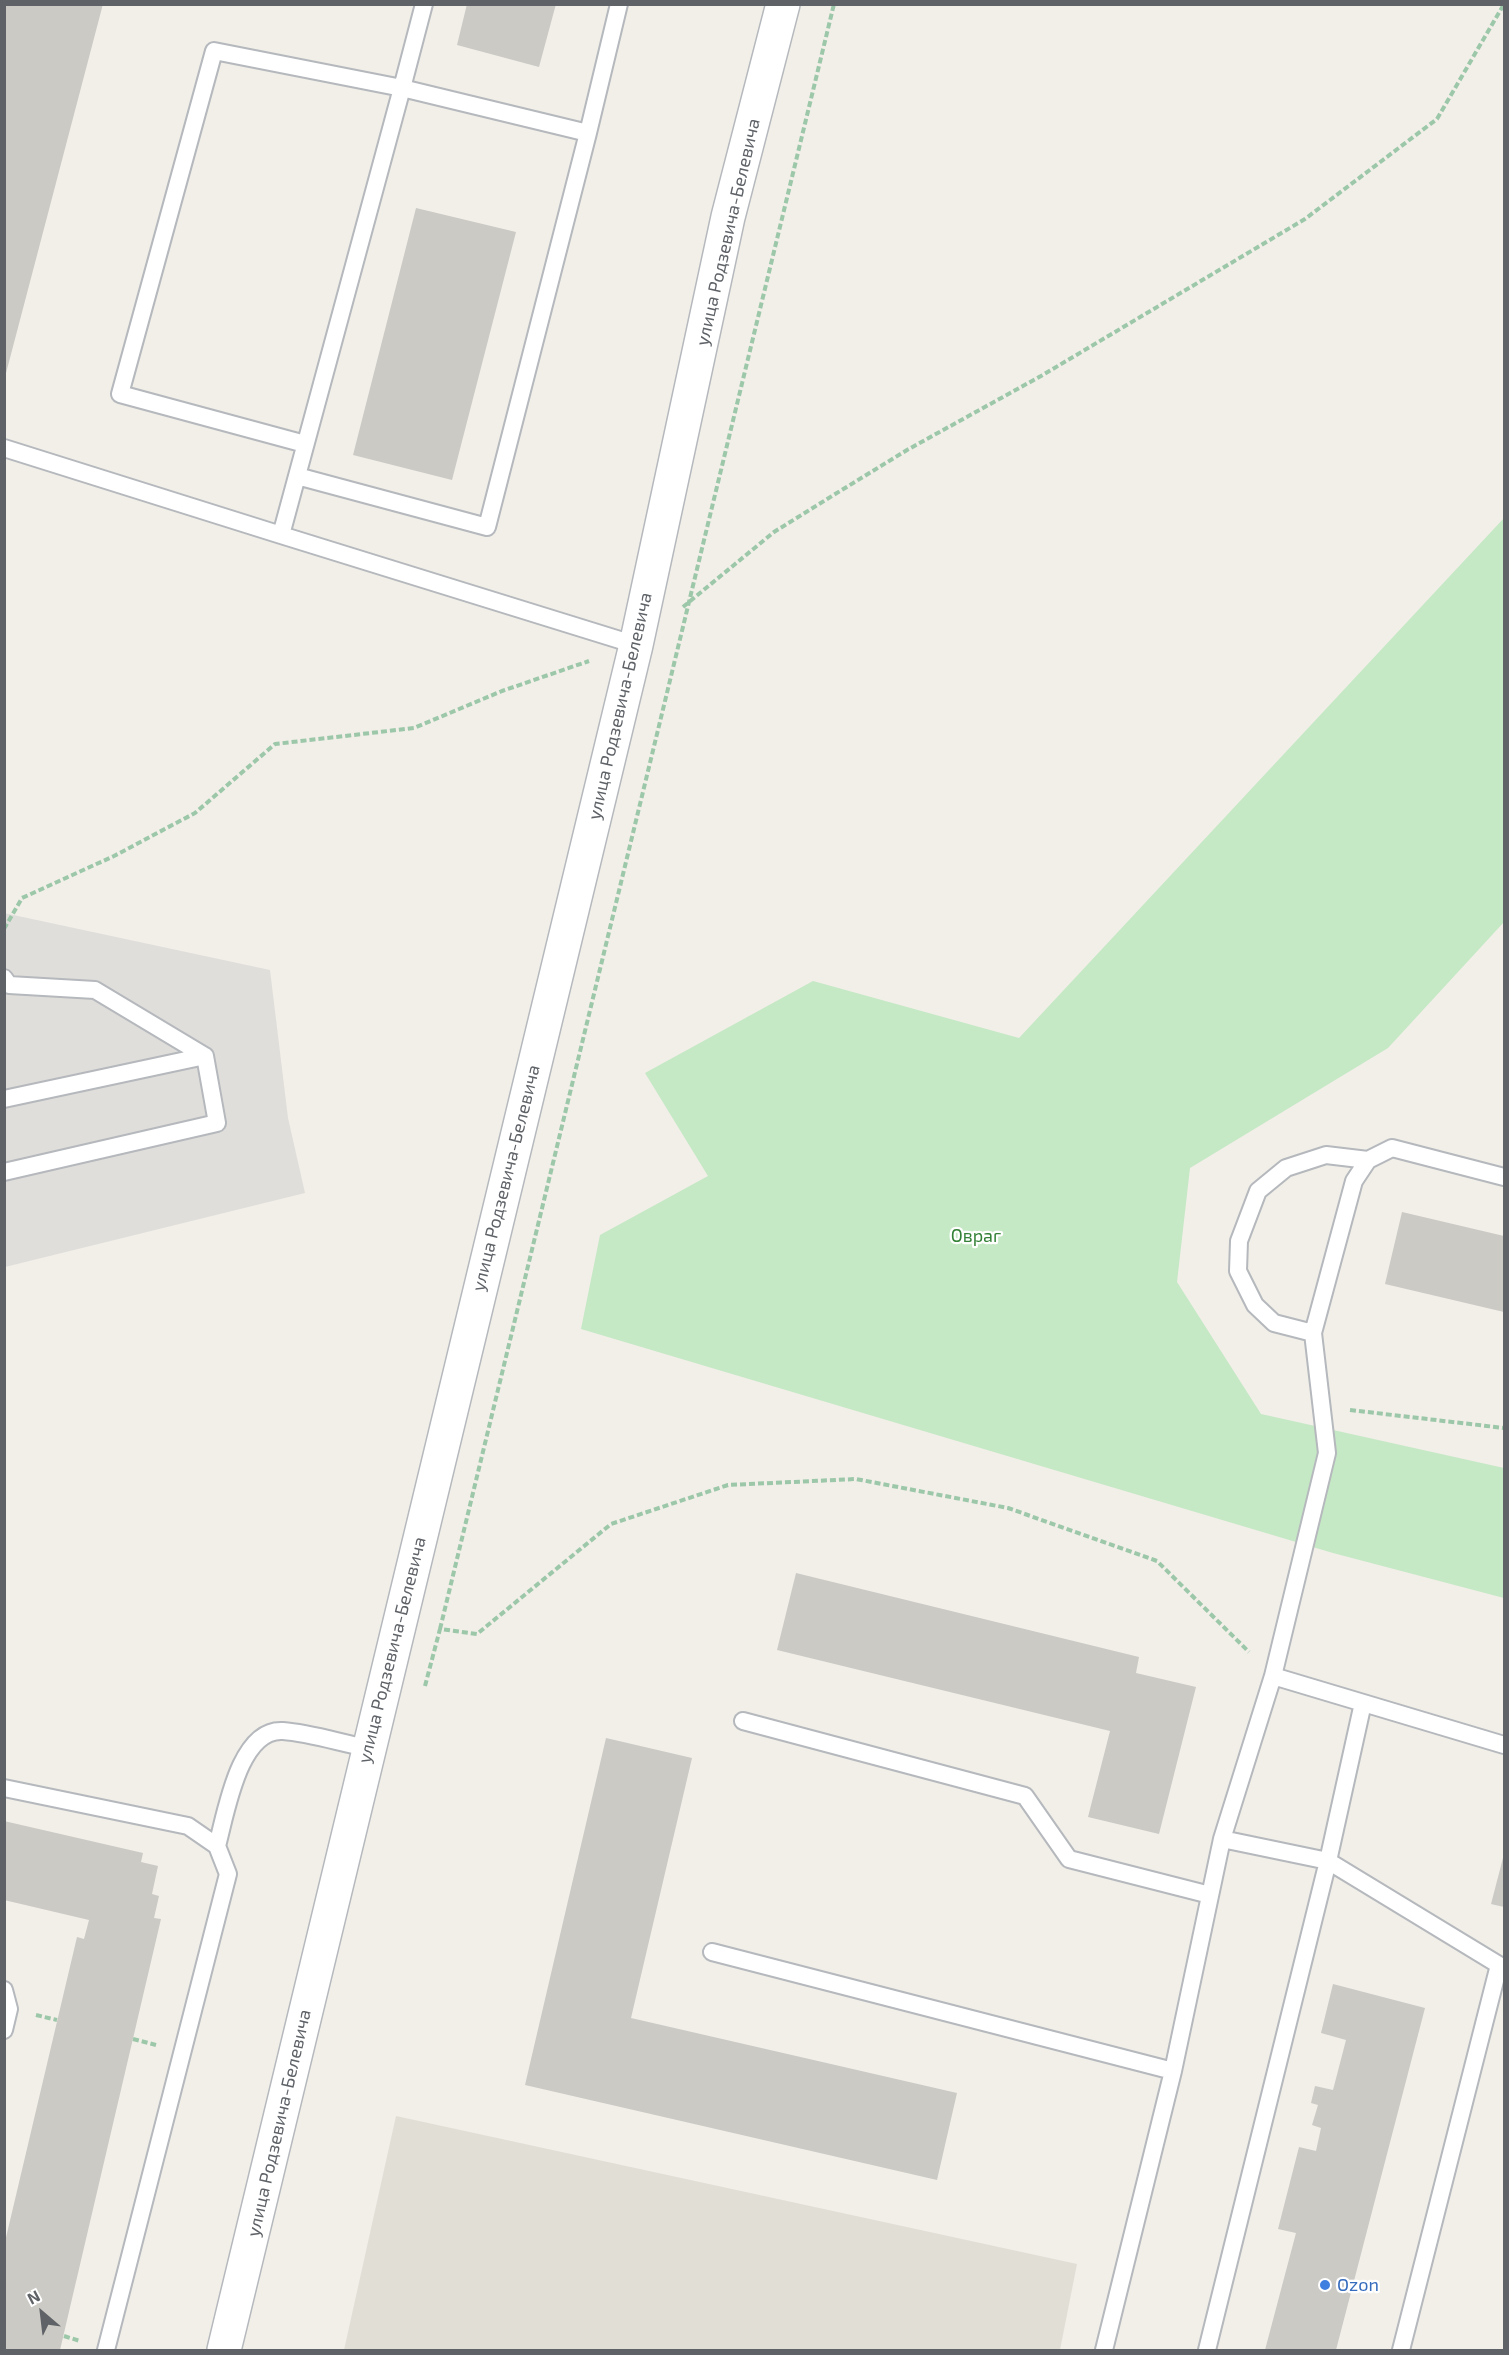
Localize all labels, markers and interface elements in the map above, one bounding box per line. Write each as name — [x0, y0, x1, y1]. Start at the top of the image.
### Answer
street label: улица Родзевича-Белевича — [691, 116, 765, 348]
street label: улица Родзевича-Белевича — [583, 590, 657, 822]
street label: улица Родзевича-Белевича — [467, 1063, 545, 1293]
park label: Овраг — [951, 1225, 1001, 1247]
street label: улица Родзевича-Белевича — [353, 1535, 431, 1765]
street label: улица Родзевича-Белевича — [242, 2007, 316, 2239]
place label: Ozon — [1337, 2274, 1379, 2296]
marker: Ozon — [1318, 2278, 1332, 2292]
north arrow — [12, 2283, 72, 2343]
text: N — [24, 2286, 43, 2308]

